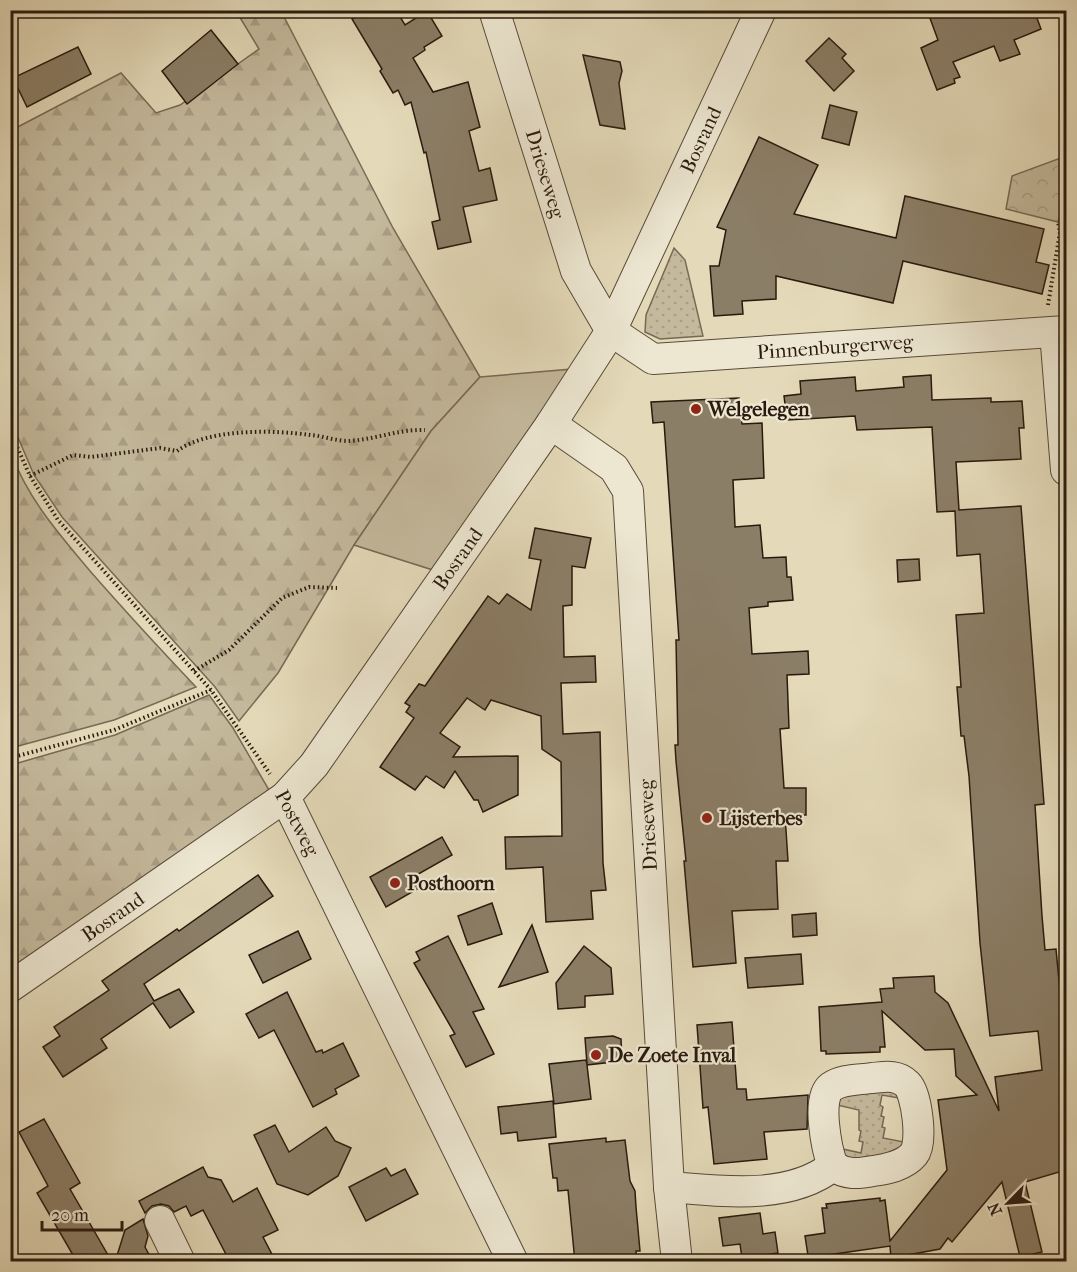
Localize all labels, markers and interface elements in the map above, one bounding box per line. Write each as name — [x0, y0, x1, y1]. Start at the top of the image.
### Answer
street label: Bosrand — [676, 102, 727, 177]
street label: Drieseweg — [521, 127, 569, 221]
street label: Pinnenburgerweg — [756, 330, 914, 364]
place label: Welgelegen — [707, 398, 810, 421]
marker: Welgelegen — [689, 402, 703, 416]
street label: Bosrand — [428, 523, 488, 595]
street label: Drieseweg — [634, 778, 662, 871]
street label: Postweg — [270, 786, 324, 860]
place label: Lijsterbes — [719, 807, 803, 830]
marker: Lijsterbes — [700, 811, 714, 825]
place label: Posthoorn — [407, 872, 495, 895]
marker: Posthoorn — [388, 876, 402, 890]
street label: Bosrand — [77, 887, 149, 947]
place label: De Zoete Inval — [608, 1044, 736, 1067]
marker: De Zoete Inval — [589, 1048, 603, 1062]
north arrow — [978, 1173, 1038, 1233]
scale bar — [42, 1194, 122, 1232]
text: N — [983, 1199, 1006, 1219]
text: 20 m — [51, 1205, 89, 1226]

